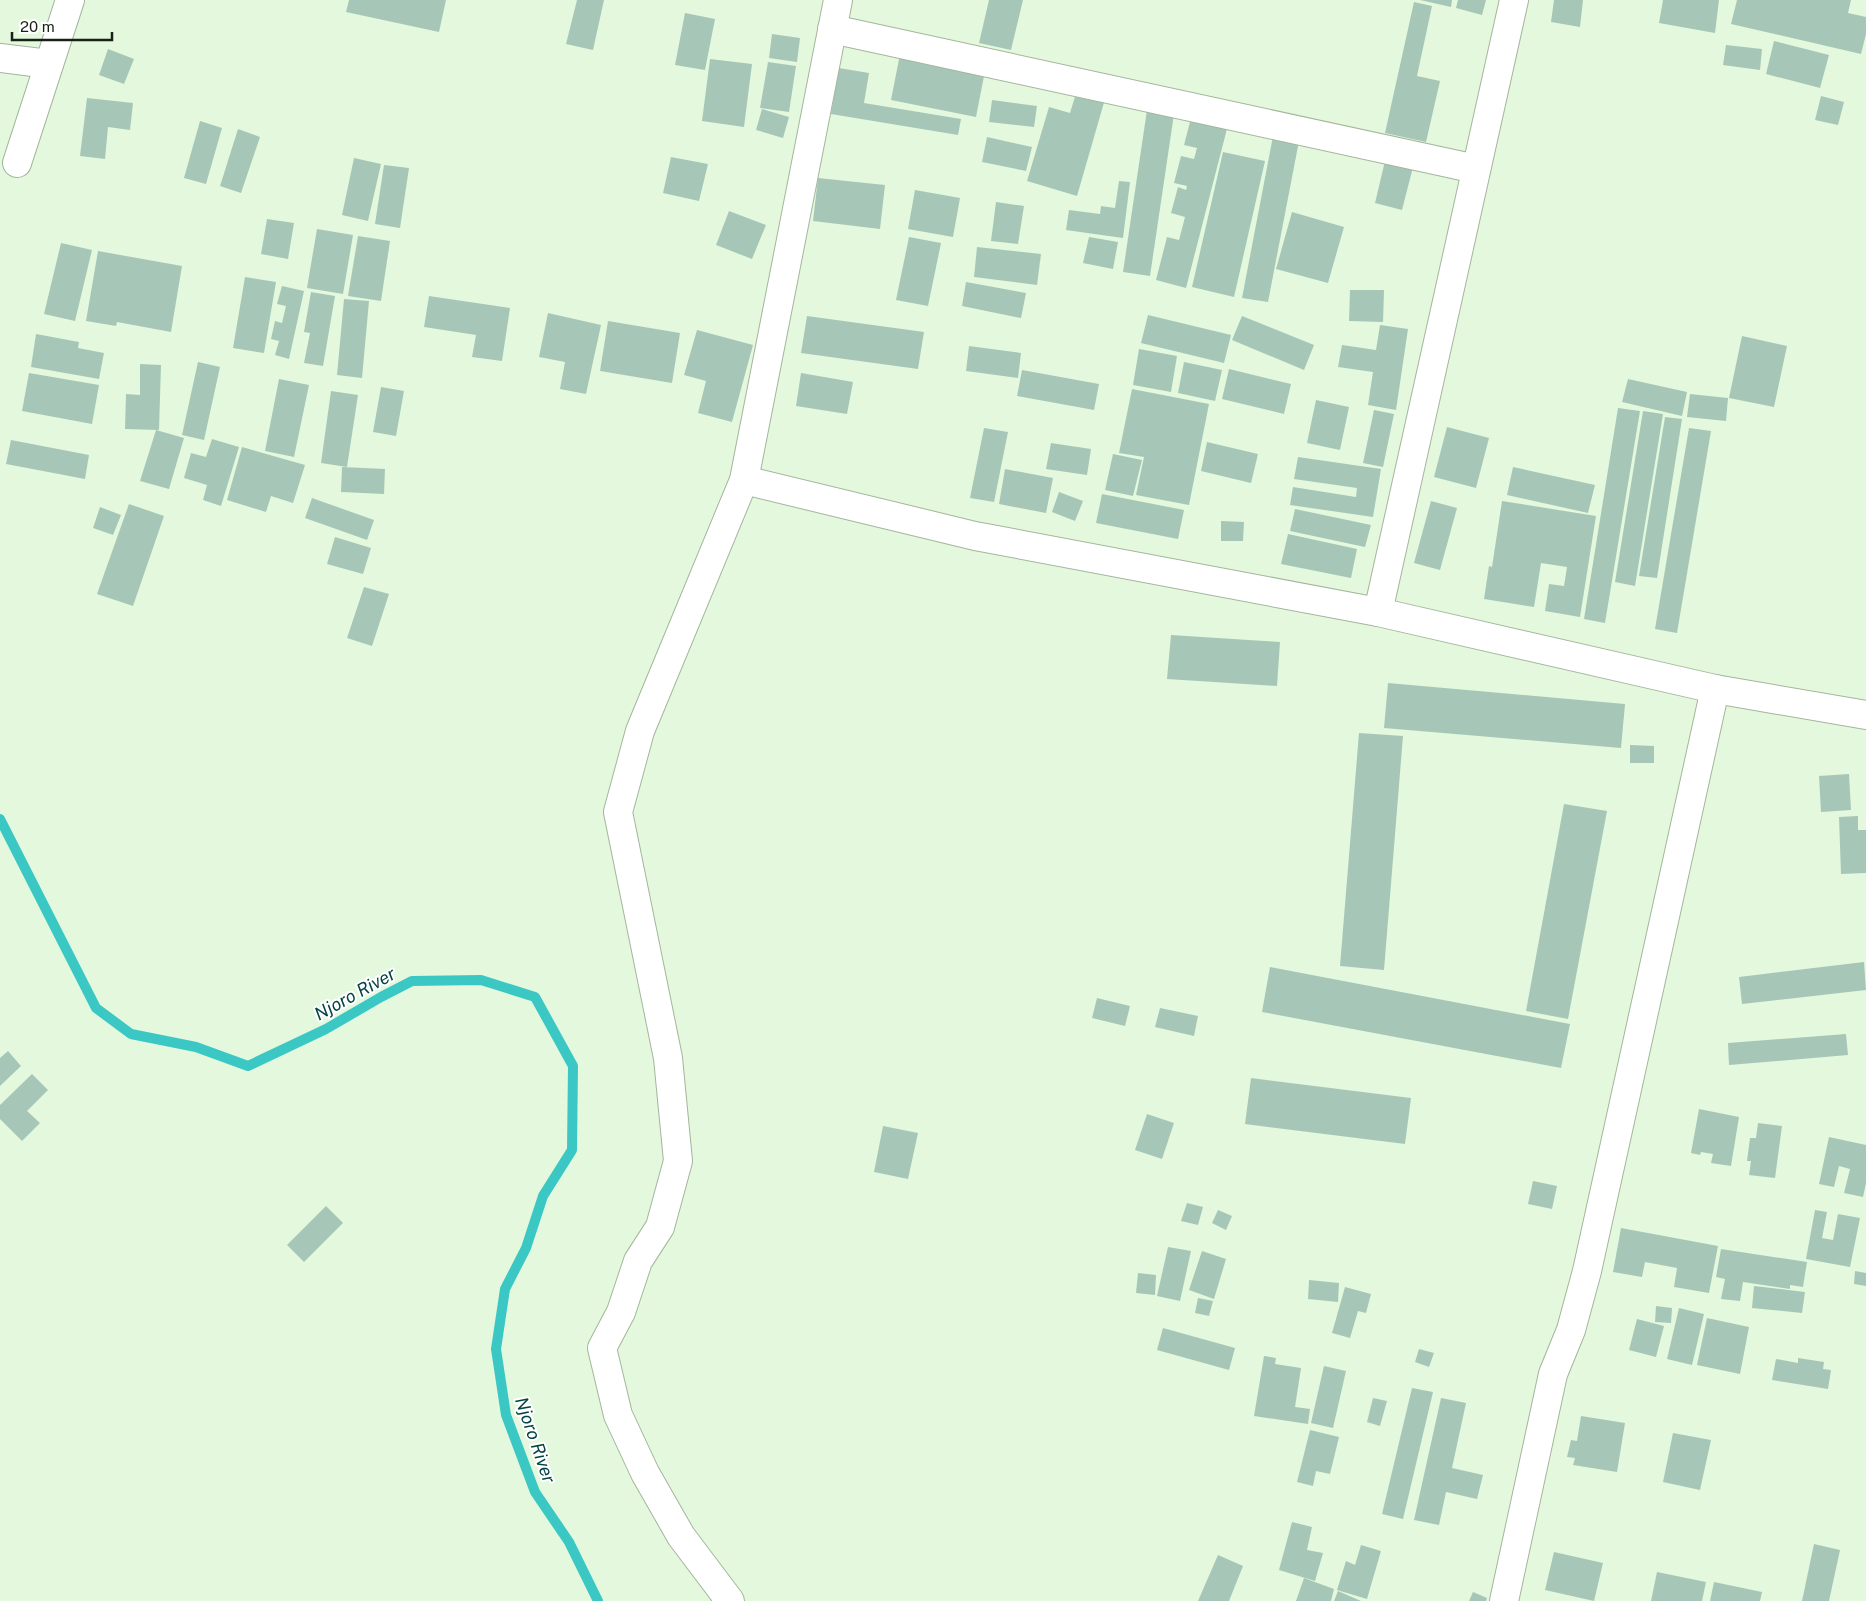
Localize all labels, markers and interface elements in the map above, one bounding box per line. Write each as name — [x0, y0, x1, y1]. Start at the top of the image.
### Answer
scale bar — [12, 10, 112, 42]
text: 20 m — [20, 18, 55, 35]
water label: Njoro River — [311, 963, 399, 1024]
water label: Njoro River — [511, 1394, 560, 1486]

